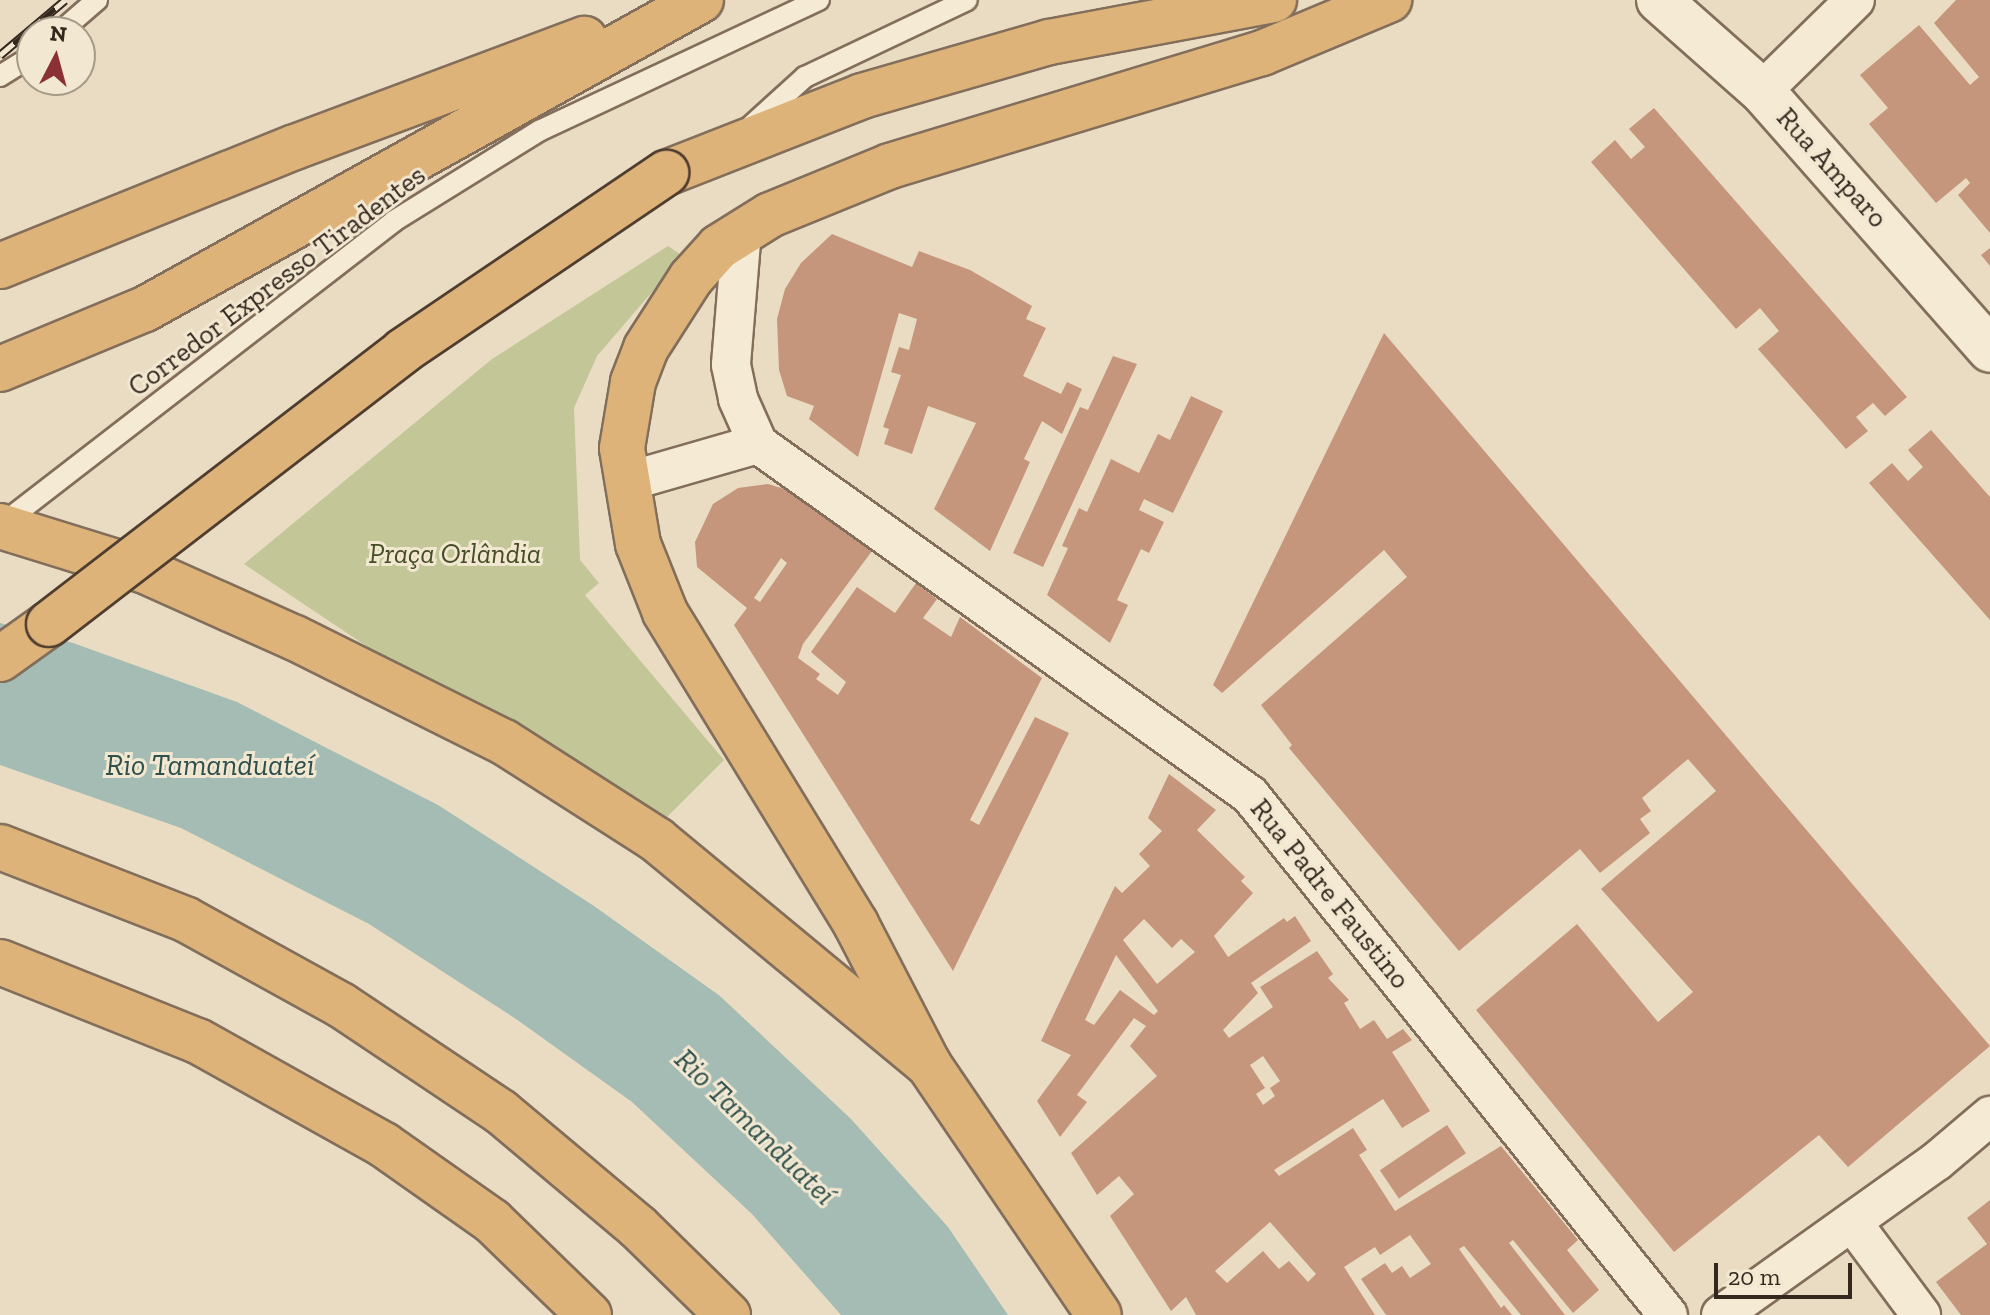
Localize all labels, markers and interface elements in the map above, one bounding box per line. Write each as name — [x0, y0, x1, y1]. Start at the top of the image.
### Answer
north arrow — [16, 16, 96, 96]
text: N — [49, 19, 68, 48]
street label: Rua Amparo — [1769, 101, 1895, 235]
street label: Corredor Expresso Tiradentes — [121, 158, 433, 404]
park label: Praça Orlândia — [369, 537, 541, 571]
water label: Rio Tamanduateí — [105, 747, 315, 783]
street label: Rua Padre Faustino — [1243, 792, 1417, 996]
water label: Rio Tamanduateí — [667, 1041, 843, 1213]
scale bar — [1718, 1247, 1856, 1297]
text: 20 m — [1728, 1262, 1780, 1291]

